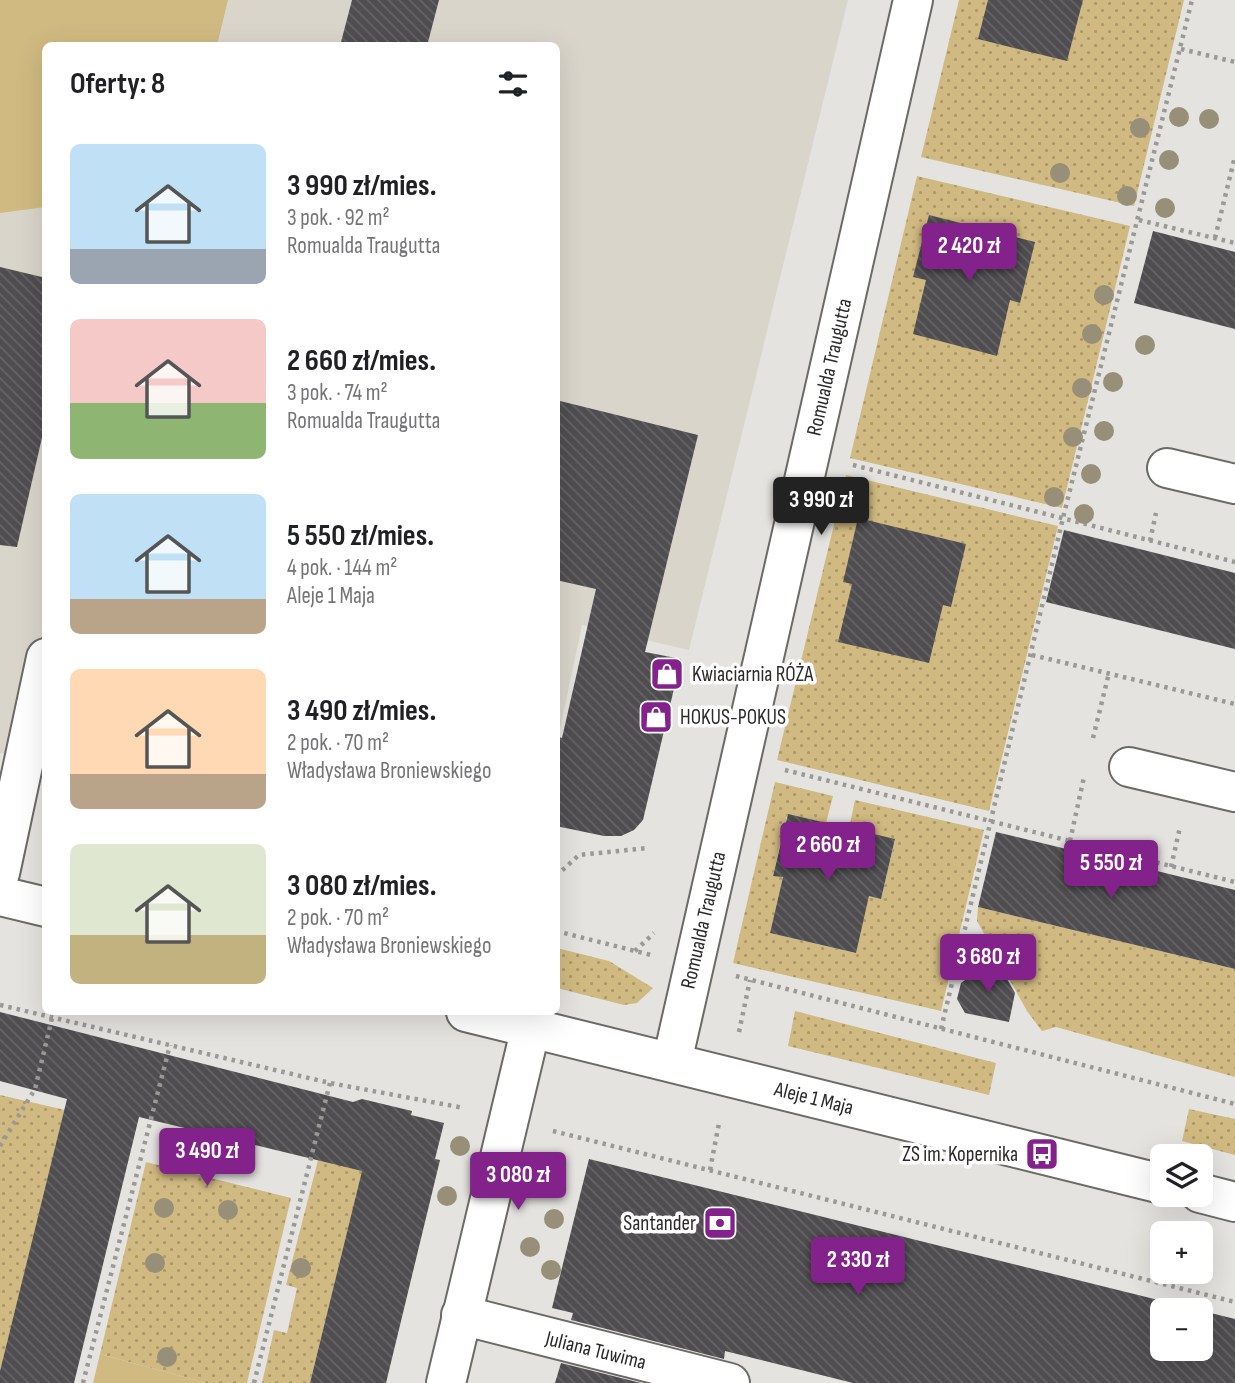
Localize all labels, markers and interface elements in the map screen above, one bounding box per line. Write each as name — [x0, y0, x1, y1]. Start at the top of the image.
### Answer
icon: filters — [494, 65, 532, 103]
text: Oferty: 8 — [70, 66, 165, 102]
text: 3 990 zł/mies. — [287, 168, 436, 204]
icon: home — [126, 172, 210, 256]
text: 3 pok. · 92 m² — [287, 204, 390, 232]
pin: 2 420 zł — [897, 224, 1041, 283]
text: Romualda Traugutta — [287, 232, 440, 260]
text: 2 420 zł — [938, 232, 1000, 260]
street label: Romualda Traugutta — [802, 296, 857, 438]
text: 2 660 zł/mies. — [287, 343, 436, 379]
icon: home — [126, 347, 210, 431]
text: 3 pok. · 74 m² — [287, 379, 388, 407]
text: Romualda Traugutta — [287, 407, 440, 435]
pin: 3 990 zł — [749, 477, 893, 537]
text: 3 990 zł — [789, 486, 853, 514]
text: 5 550 zł/mies. — [287, 518, 434, 554]
icon: home — [126, 522, 210, 606]
text: 4 pok. · 144 m² — [287, 554, 397, 582]
text: Aleje 1 Maja — [287, 582, 375, 610]
shop icon: Kwiaciarnia RÓŻA — [648, 655, 686, 693]
place label: Kwiaciarnia RÓŻA — [692, 662, 814, 687]
text: 3 490 zł/mies. — [287, 693, 436, 729]
icon: home — [126, 697, 210, 781]
shop icon: HOKUS-POKUS — [637, 698, 675, 736]
place label: HOKUS-POKUS — [680, 705, 786, 730]
text: 2 pok. · 70 m² — [287, 729, 389, 757]
text: Władysława Broniewskiego — [287, 757, 491, 785]
pin: 2 660 zł — [756, 822, 900, 882]
text: 2 660 zł — [796, 831, 860, 859]
pin: 5 550 zł — [1039, 841, 1183, 900]
street label: Romualda Traugutta — [676, 849, 731, 991]
text: 5 550 zł — [1080, 849, 1142, 877]
text: 3 080 zł/mies. — [287, 868, 436, 904]
icon: home — [126, 872, 210, 956]
text: 2 pok. · 70 m² — [287, 904, 389, 932]
text: Władysława Broniewskiego — [287, 932, 491, 960]
pin: 3 680 zł — [916, 934, 1060, 994]
text: 3 680 zł — [956, 943, 1020, 971]
street label: Aleje 1 Maja — [771, 1076, 856, 1120]
pin: 3 490 zł — [135, 1128, 279, 1188]
bus stop icon: ZS im. Kopernika — [1023, 1135, 1061, 1173]
text: 3 490 zł — [175, 1137, 239, 1165]
place label: ZS im. Kopernika — [902, 1142, 1018, 1167]
map controls — [1150, 1144, 1213, 1361]
button: layers — [1150, 1144, 1213, 1207]
pin: 3 080 zł — [446, 1152, 590, 1212]
text: 3 080 zł — [486, 1161, 550, 1189]
bank icon: Santander — [701, 1204, 739, 1242]
place label: Santander — [623, 1211, 696, 1236]
button: + — [1150, 1221, 1213, 1284]
pin: 2 330 zł — [786, 1238, 930, 1297]
text: 2 330 zł — [827, 1246, 889, 1274]
button: − — [1150, 1298, 1213, 1361]
street label: Juliana Tuwima — [542, 1326, 649, 1375]

